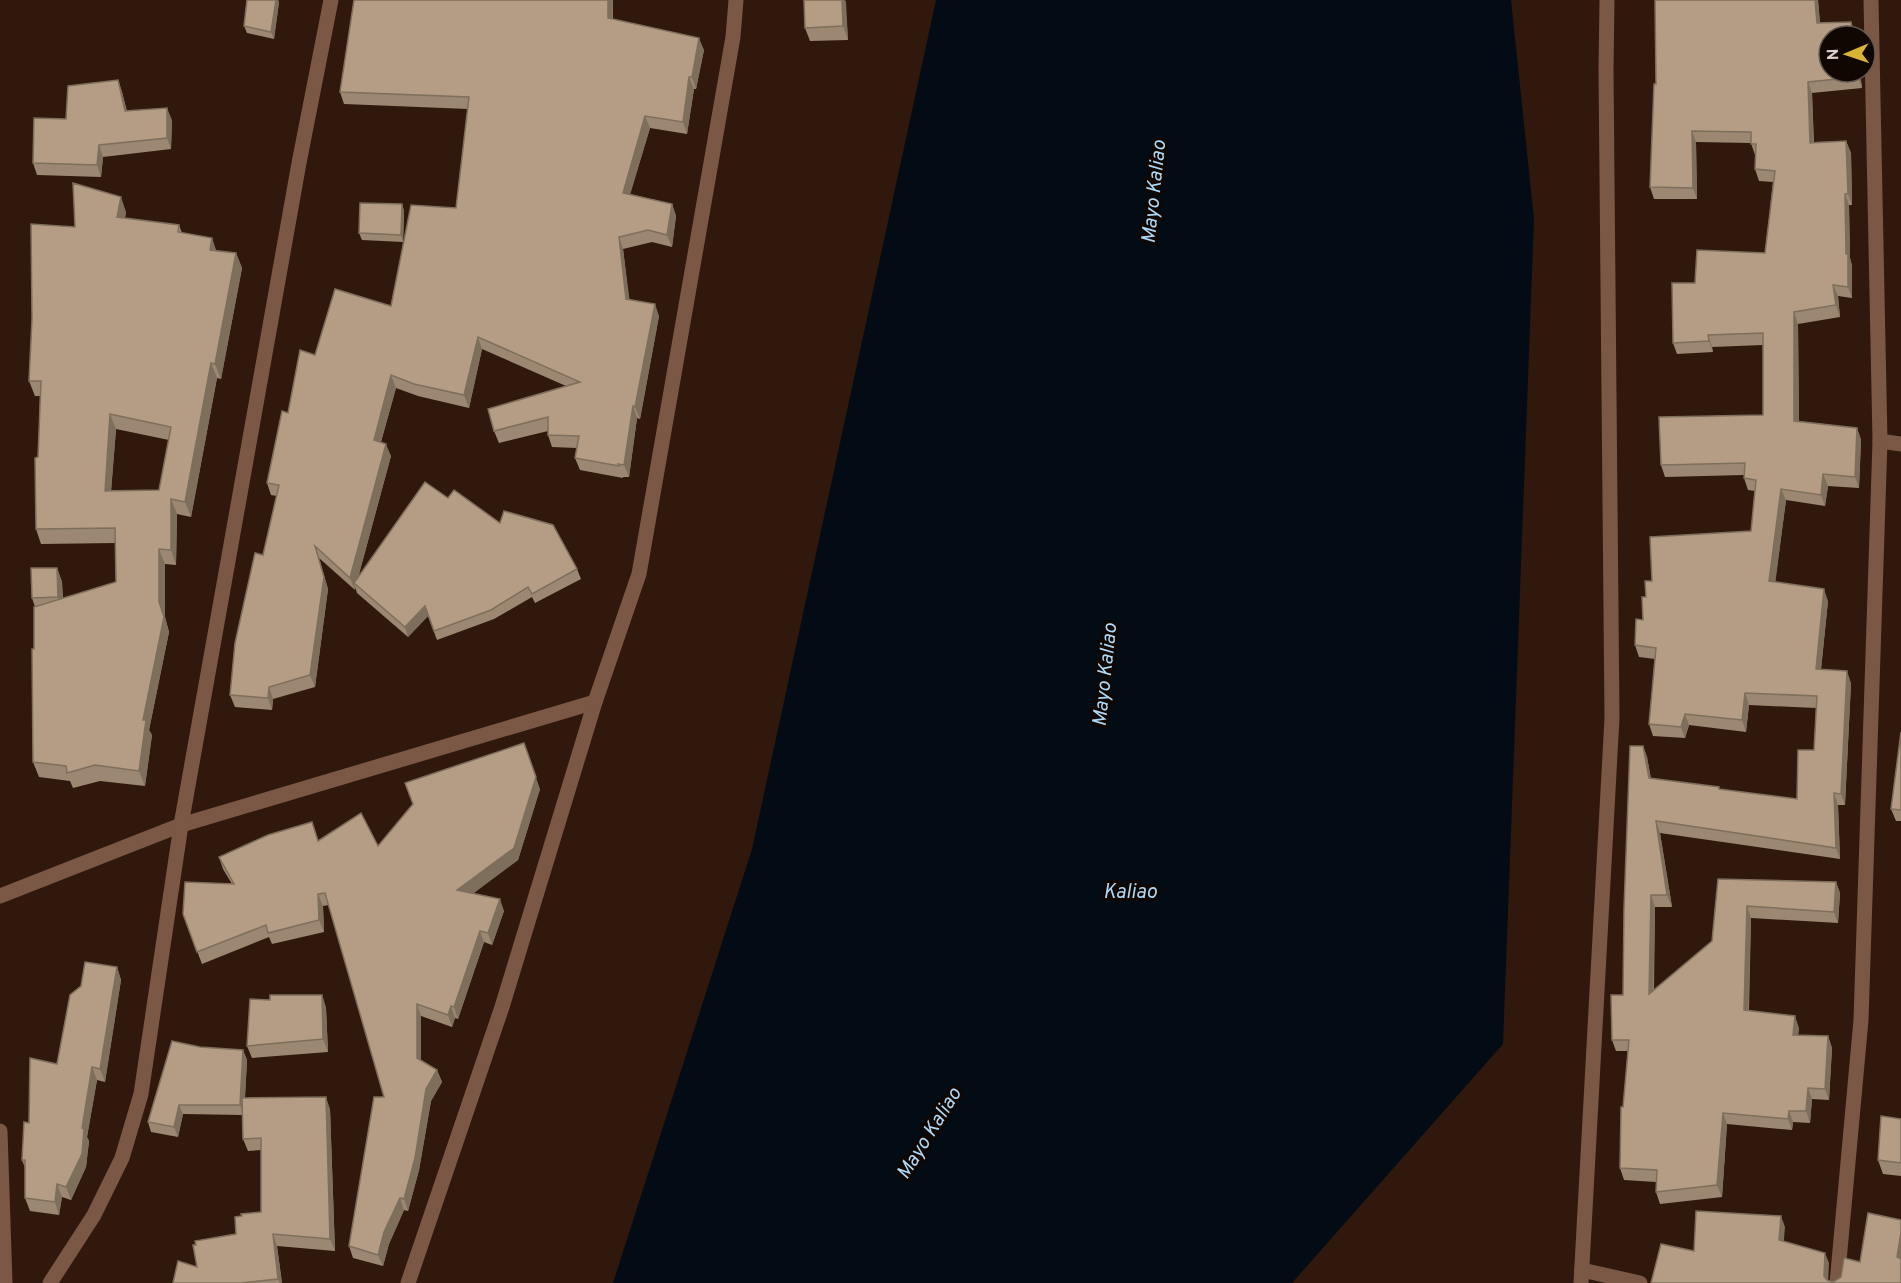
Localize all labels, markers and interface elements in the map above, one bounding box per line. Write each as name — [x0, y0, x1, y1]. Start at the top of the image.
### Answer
north arrow — [1817, 24, 1877, 84]
text: N — [1824, 48, 1844, 61]
water label: Mayo Kaliao — [1137, 139, 1173, 245]
water label: Mayo Kaliao — [1088, 622, 1124, 728]
water label: Kaliao — [1103, 880, 1157, 906]
water label: Mayo Kaliao — [892, 1083, 969, 1185]

